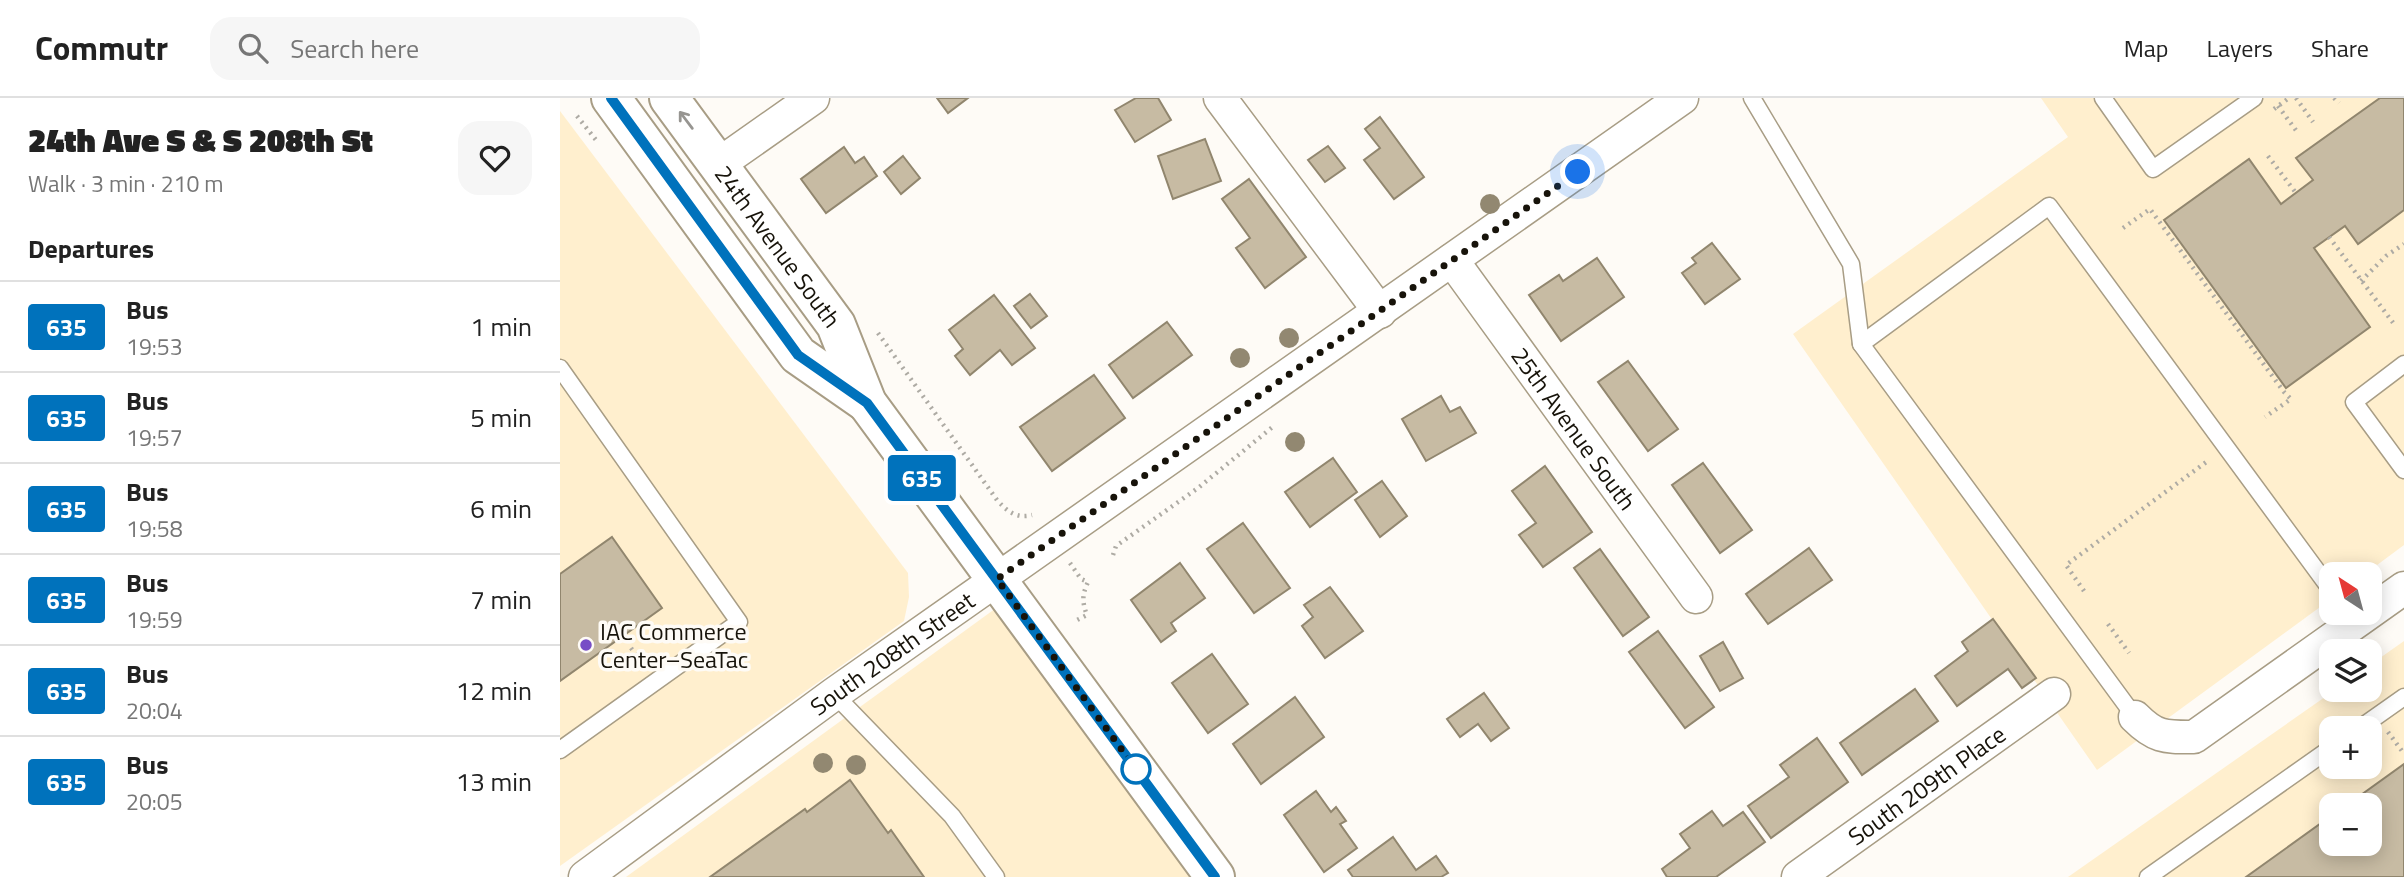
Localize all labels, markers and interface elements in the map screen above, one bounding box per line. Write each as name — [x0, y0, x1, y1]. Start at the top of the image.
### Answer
search box — [210, 17, 700, 80]
text: Commutr — [35, 23, 168, 73]
icon: search — [234, 29, 272, 67]
text: Search here — [290, 29, 419, 68]
text: Map — [2124, 30, 2169, 66]
text: Layers — [2207, 30, 2273, 66]
text: Share — [2311, 30, 2369, 66]
one-way arrow — [679, 112, 694, 130]
text: 24th Ave S & S 208th St — [28, 115, 373, 165]
button: heart — [458, 121, 532, 195]
your location — [1560, 154, 1595, 189]
street label: 24th Avenue South — [706, 158, 850, 335]
text: Walk · 3 min · 210 m — [28, 166, 224, 201]
text: Departures — [28, 229, 154, 268]
text: Bus — [126, 290, 168, 329]
text: 1 min — [470, 307, 532, 346]
text: 635 — [46, 309, 87, 345]
text: 19:53 — [126, 329, 183, 364]
street label: 25th Avenue South — [1503, 339, 1645, 517]
text: Bus — [126, 381, 168, 420]
text: 5 min — [470, 398, 532, 437]
text: 635 — [46, 400, 87, 436]
text: 19:57 — [126, 420, 183, 455]
line badge: 635 — [882, 455, 962, 501]
text: 635 — [902, 460, 942, 496]
text: Bus — [126, 472, 168, 511]
text: 6 min — [470, 489, 532, 528]
text: 635 — [46, 491, 87, 527]
text: 19:58 — [126, 511, 183, 546]
north arrow — [2319, 562, 2382, 625]
map controls — [2319, 562, 2382, 856]
text: Bus — [126, 563, 168, 602]
text: 7 min — [470, 580, 532, 619]
text: 635 — [46, 582, 87, 618]
street label: South 208th Street — [802, 582, 982, 724]
text: 19:59 — [126, 602, 183, 637]
place label: IAC Commerce Center–SeaTac — [600, 613, 748, 677]
marker: IAC Commerce Center–SeaTac — [578, 637, 594, 653]
button: layers — [2319, 639, 2382, 702]
text: Bus — [126, 654, 168, 693]
text: 12 min — [456, 671, 532, 710]
text: 635 — [46, 673, 87, 709]
text: 20:04 — [126, 693, 183, 728]
street label: South 209th Place — [1840, 716, 2013, 854]
button: + — [2319, 716, 2382, 779]
text: Bus — [126, 745, 168, 784]
unlabelled marker — [1121, 754, 1151, 784]
text: 13 min — [456, 762, 532, 801]
text: 635 — [46, 764, 87, 800]
text: 20:05 — [126, 784, 183, 819]
button: − — [2319, 793, 2382, 856]

